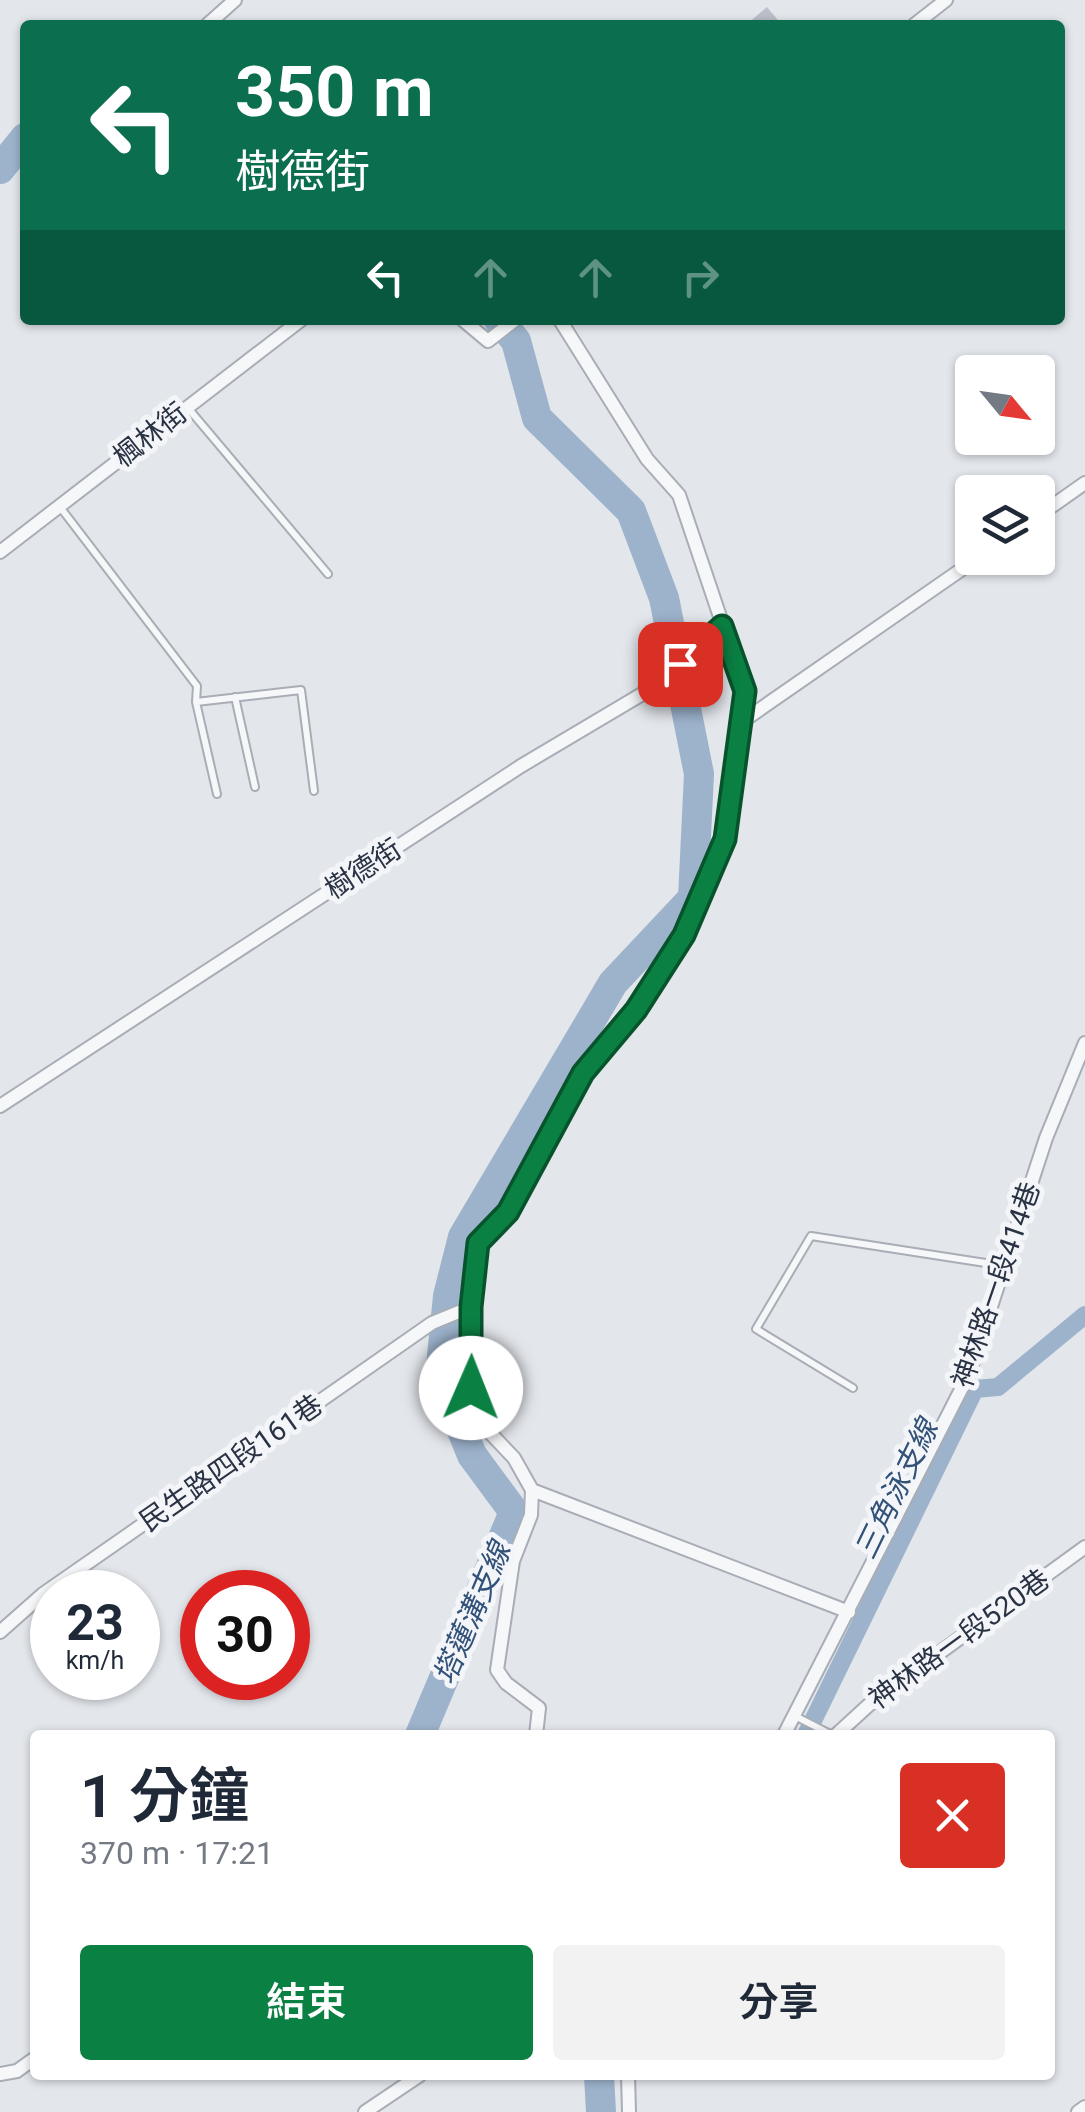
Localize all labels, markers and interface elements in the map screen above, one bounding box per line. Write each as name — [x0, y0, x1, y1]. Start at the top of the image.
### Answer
text: 350 m — [235, 51, 434, 133]
icon: left — [70, 60, 200, 190]
text: 樹德街 — [235, 145, 370, 198]
icon: left — [358, 250, 413, 305]
icon: ahead — [463, 250, 518, 305]
icon: ahead — [568, 250, 623, 305]
icon: right — [673, 250, 728, 305]
north arrow — [955, 355, 1055, 455]
map controls — [955, 355, 1055, 575]
street label: 楓林街 — [107, 396, 193, 474]
button: layers — [955, 475, 1055, 575]
pin — [638, 622, 723, 707]
icon: arrive — [653, 637, 708, 692]
street label: 樹德街 — [319, 832, 407, 906]
street label: 神林路一段414巷 — [945, 1178, 1047, 1392]
position arrow — [419, 1336, 523, 1440]
street label: 民生路四段161巷 — [133, 1388, 329, 1538]
water label: 三角泳支線 — [847, 1411, 946, 1564]
water label: 塔蓮溝支線 — [427, 1534, 519, 1689]
street label: 神林路一段520巷 — [862, 1562, 1056, 1716]
speed limit sign: 30 — [180, 1570, 310, 1700]
text: 23 — [66, 1594, 124, 1652]
text: km/h — [66, 1646, 124, 1675]
text: 1 分鐘 — [80, 1761, 249, 1832]
button: close — [900, 1763, 1005, 1868]
text: 370 m · 17:21 — [80, 1834, 274, 1872]
button: 結束 — [80, 1945, 533, 2060]
button: 分享 — [553, 1945, 1005, 2060]

